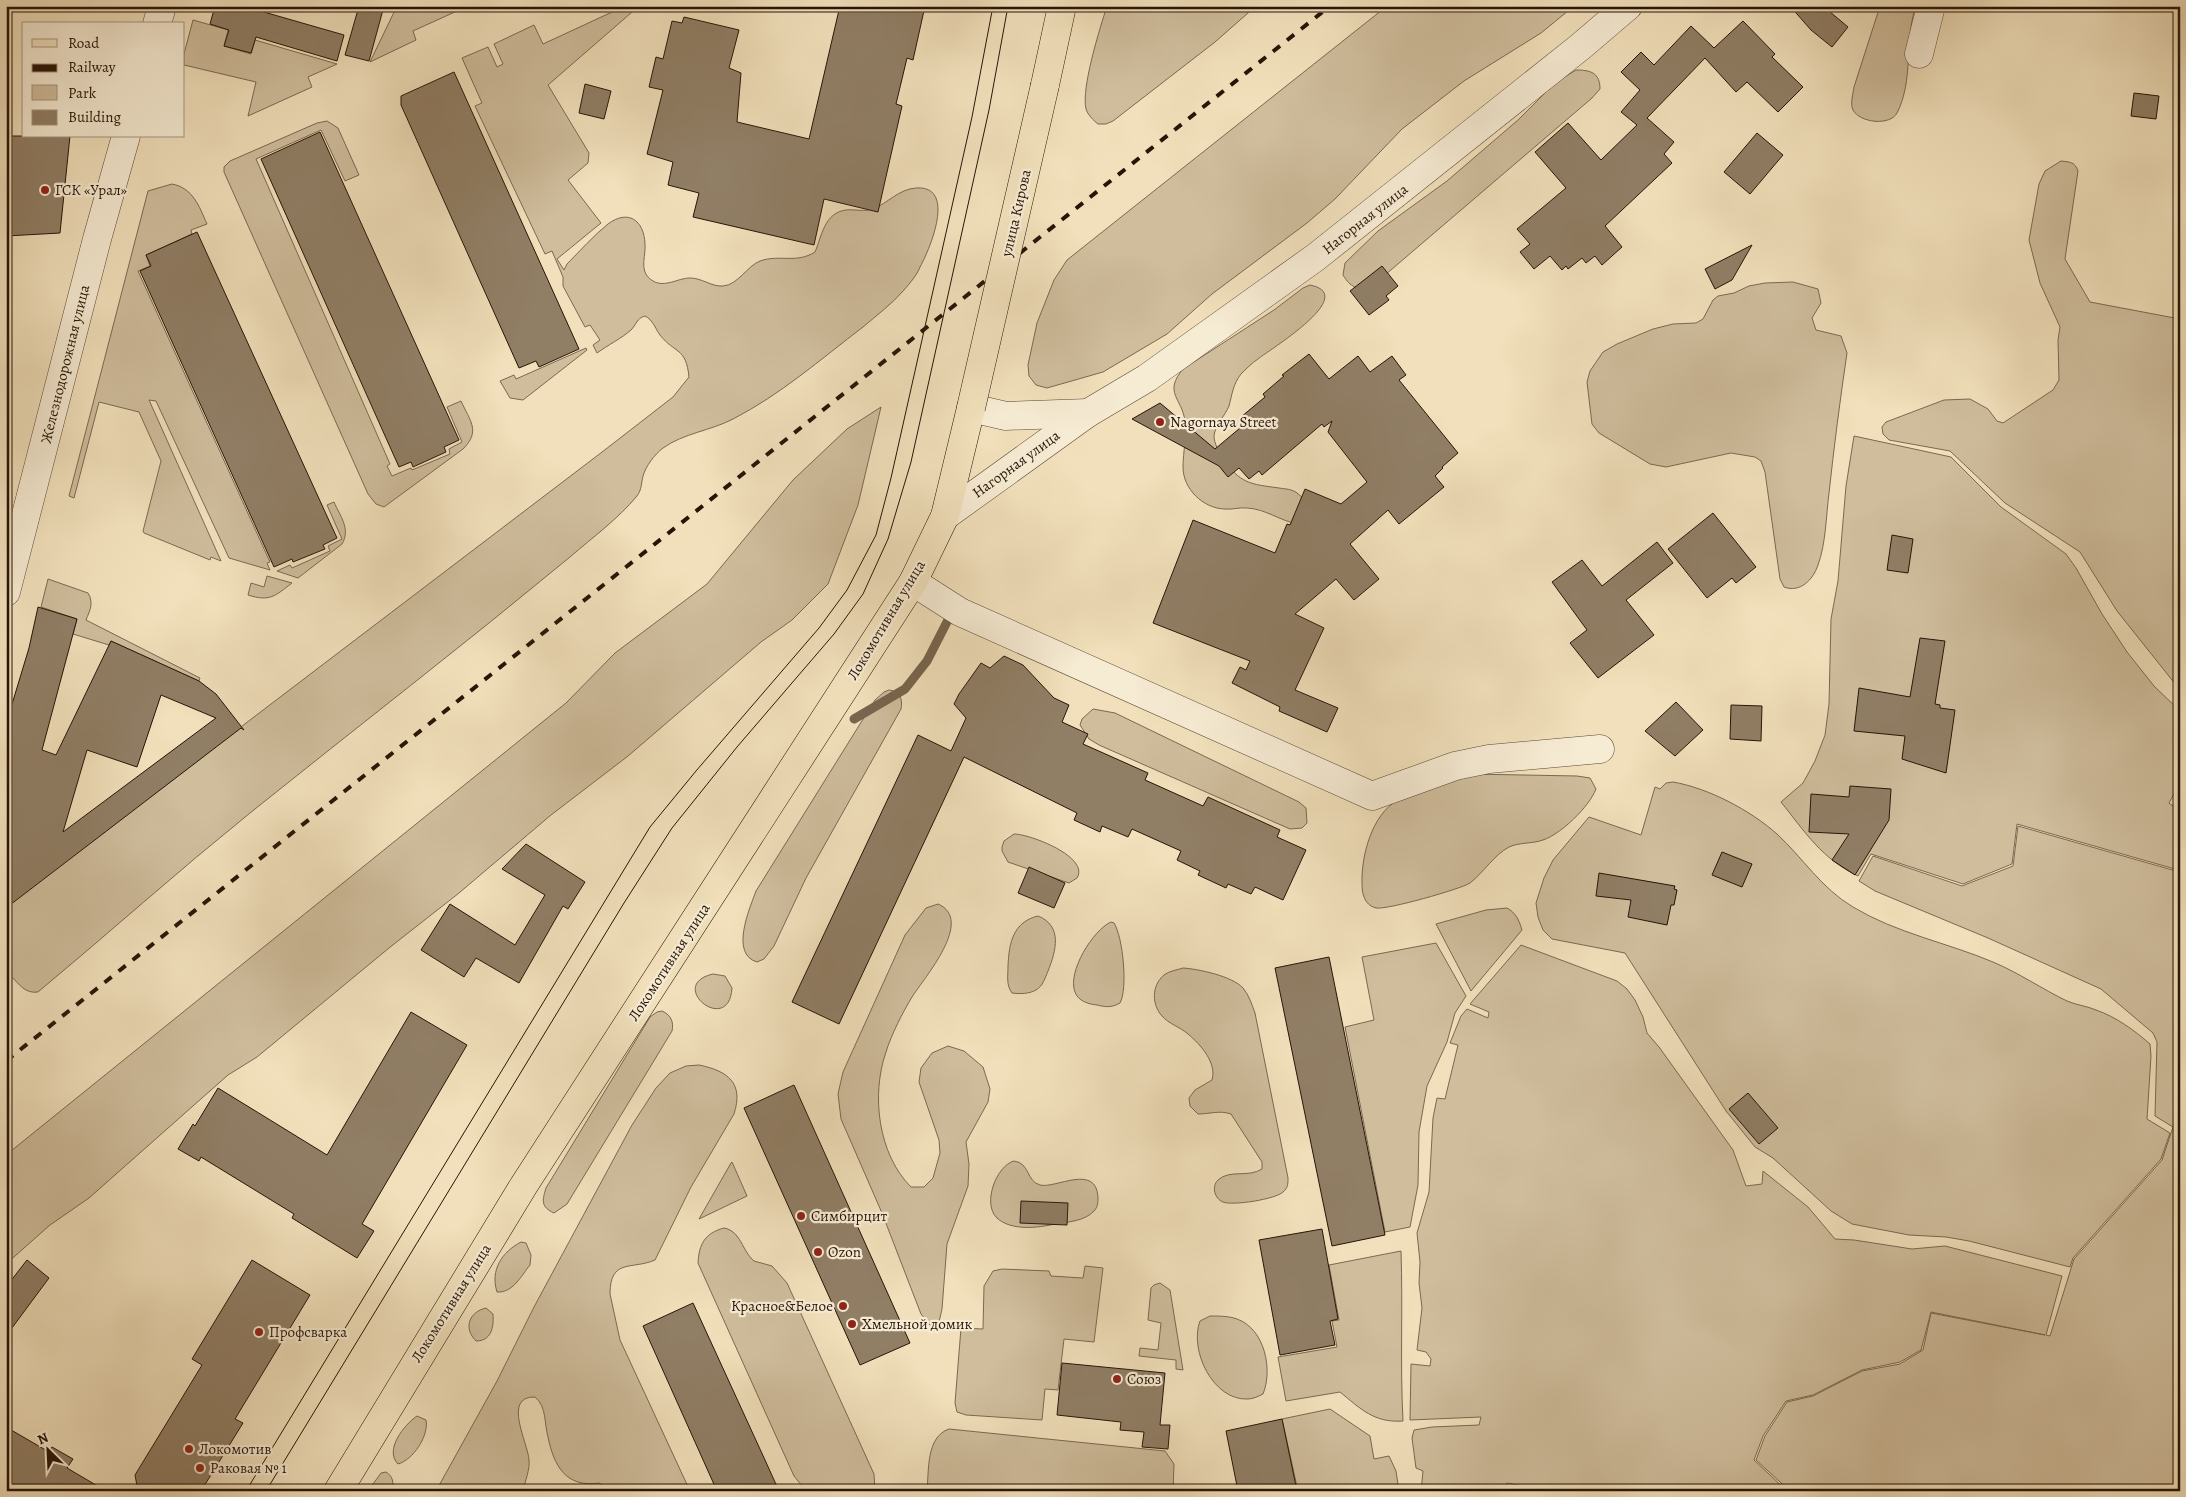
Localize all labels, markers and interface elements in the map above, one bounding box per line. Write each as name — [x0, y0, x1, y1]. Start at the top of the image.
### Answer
legend — [22, 22, 185, 138]
text: Road — [68, 33, 100, 53]
text: Railway — [68, 57, 116, 77]
text: Park — [68, 83, 97, 103]
text: Building — [68, 107, 121, 127]
street label: улица Кирова — [996, 167, 1036, 260]
street label: Нагорная улица — [1318, 179, 1412, 259]
place label: ГСК «Урал» — [55, 180, 128, 200]
marker: ГСК «Урал» — [39, 184, 51, 196]
street label: Железнодорожная улица — [36, 283, 94, 445]
place label: Nagornaya Street — [1170, 412, 1276, 432]
marker: Nagornaya Street — [1154, 416, 1166, 428]
street label: Нагорная улица — [968, 425, 1064, 503]
street label: Локомотивная улица — [842, 556, 930, 684]
street label: Локомотивная улица — [623, 899, 715, 1025]
place label: Симбирцит — [811, 1206, 888, 1226]
marker: Симбирцит — [795, 1210, 807, 1222]
street label: Локомотивная улица — [406, 1240, 496, 1366]
place label: Ozon — [828, 1242, 861, 1262]
marker: Ozon — [812, 1246, 824, 1258]
place label: Красное&Белое — [731, 1296, 833, 1316]
marker: Красное&Белое — [837, 1300, 849, 1312]
place label: Хмельной домик — [862, 1314, 973, 1334]
marker: Хмельной домик — [846, 1318, 858, 1330]
place label: Профсварка — [269, 1322, 347, 1342]
marker: Профсварка — [253, 1326, 265, 1338]
place label: Союз — [1127, 1369, 1161, 1389]
marker: Союз — [1111, 1373, 1123, 1385]
north arrow — [22, 1424, 72, 1474]
text: N — [34, 1428, 51, 1449]
place label: Локомотив — [199, 1439, 271, 1459]
marker: Локомотив — [183, 1443, 195, 1455]
place label: Раковая № 1 — [210, 1458, 287, 1478]
marker: Раковая № 1 — [194, 1462, 206, 1474]

